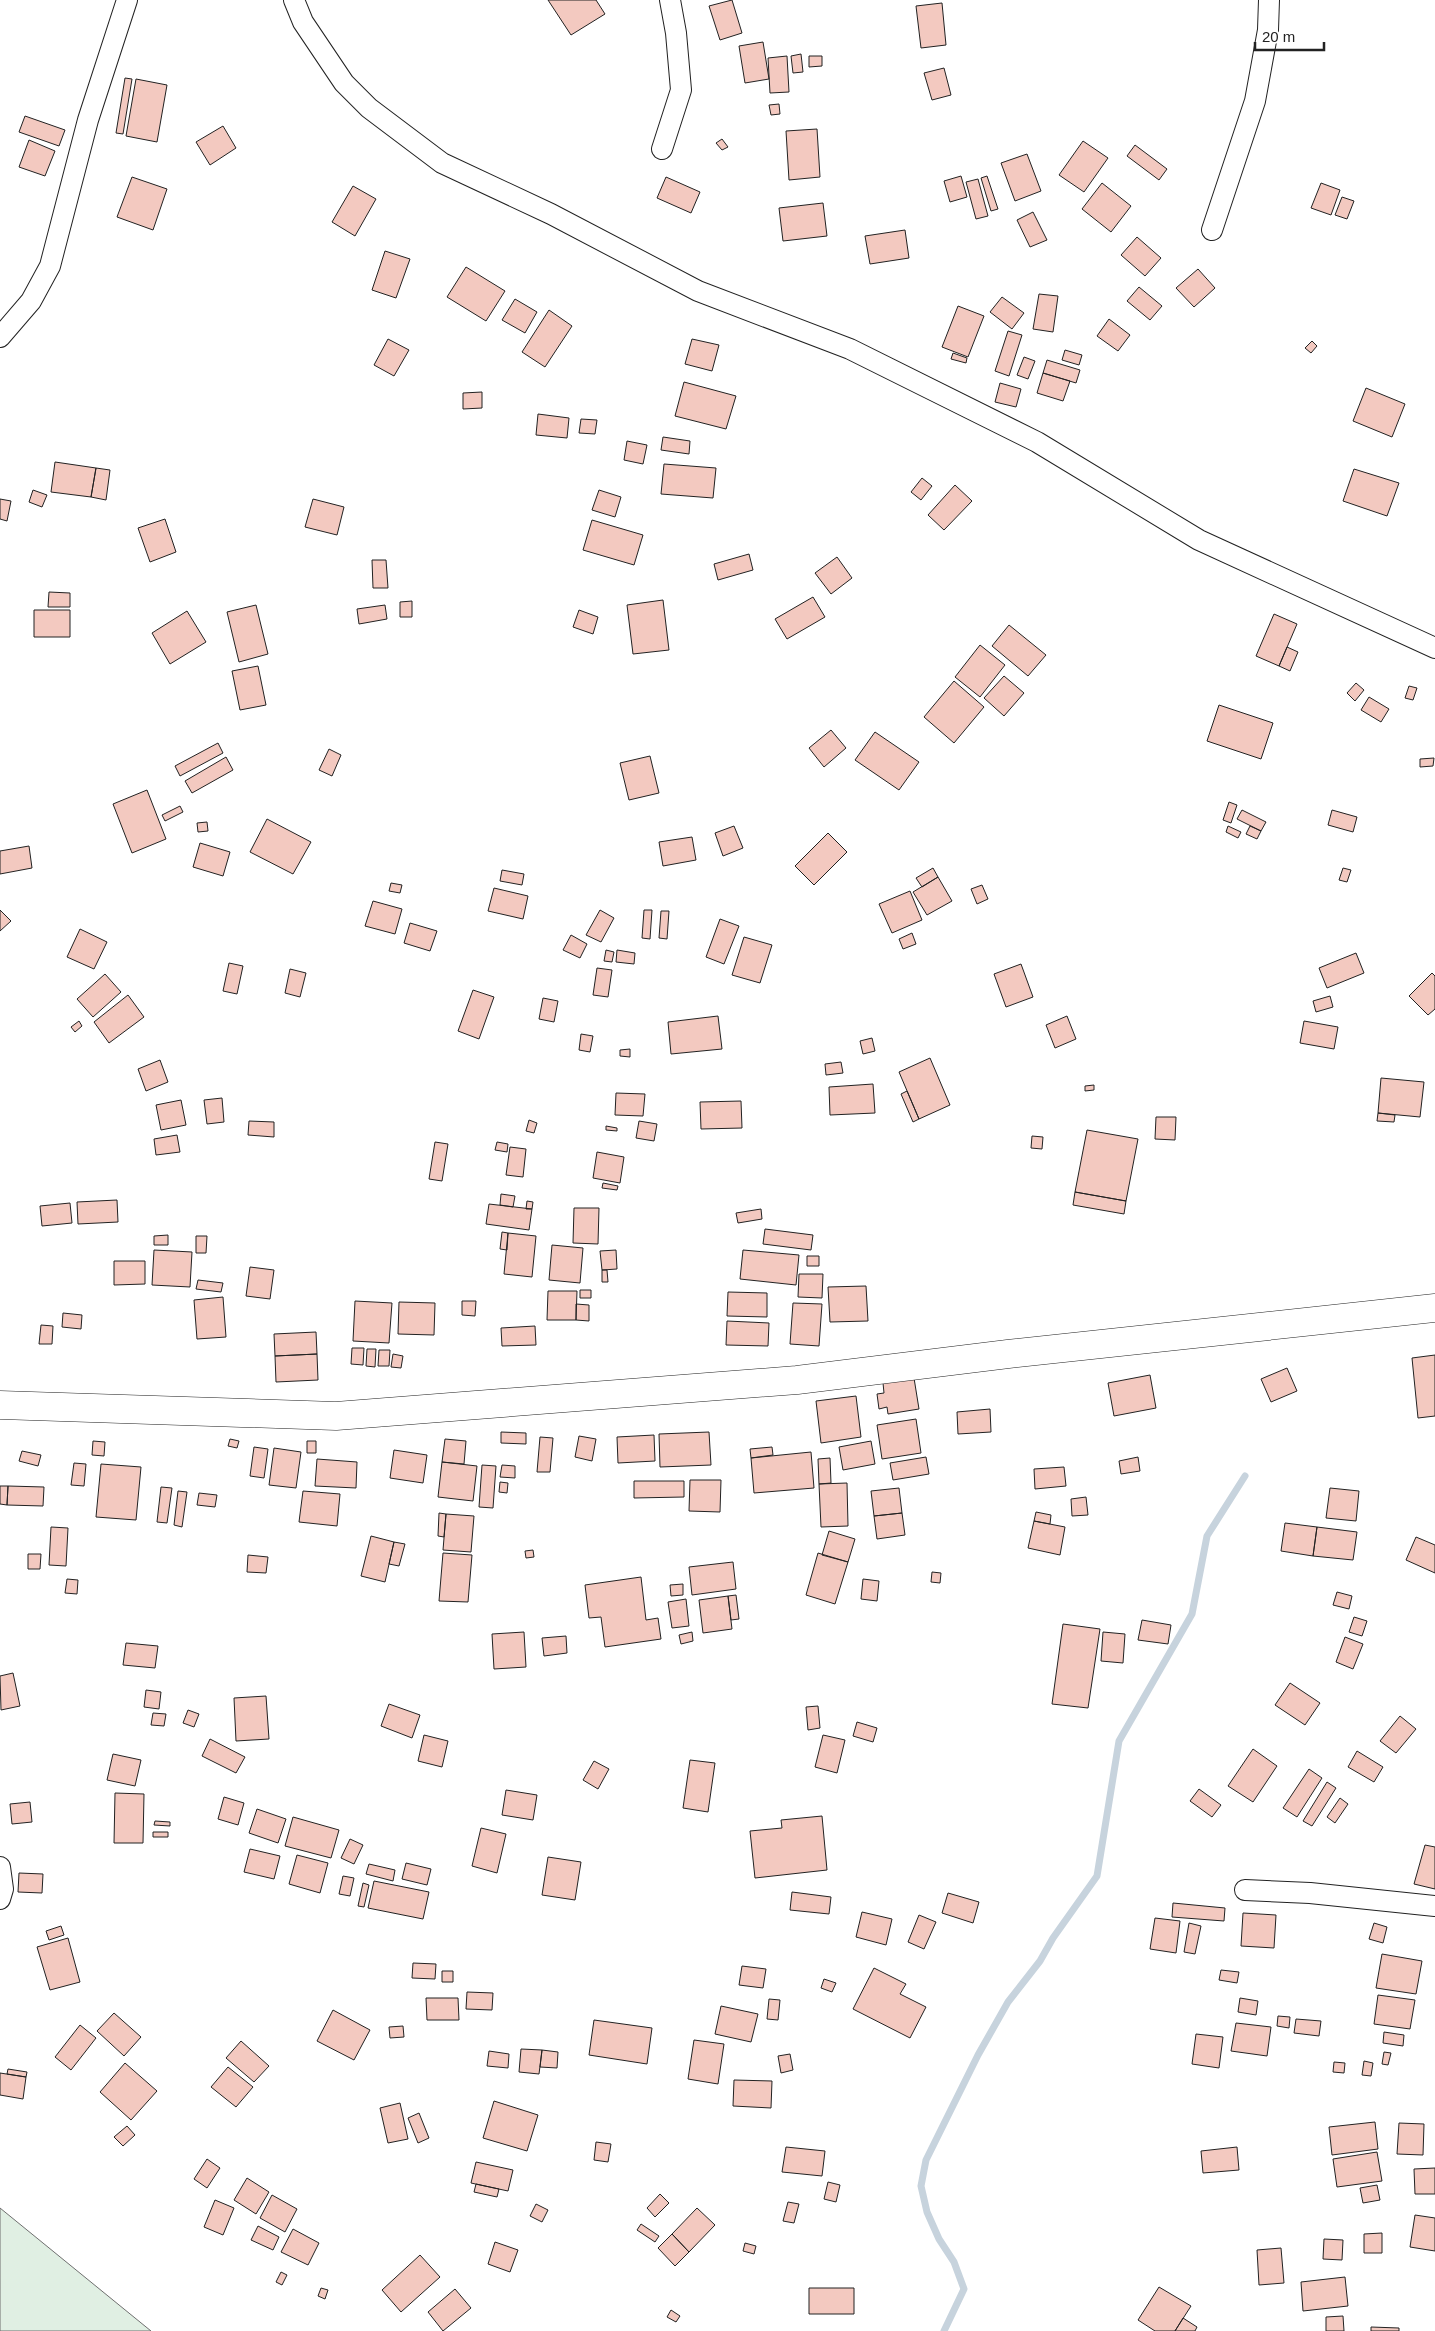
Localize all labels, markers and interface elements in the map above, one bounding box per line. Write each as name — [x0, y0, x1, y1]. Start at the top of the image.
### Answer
scale bar — [1255, 20, 1324, 52]
text: 20 m — [1262, 28, 1295, 45]

